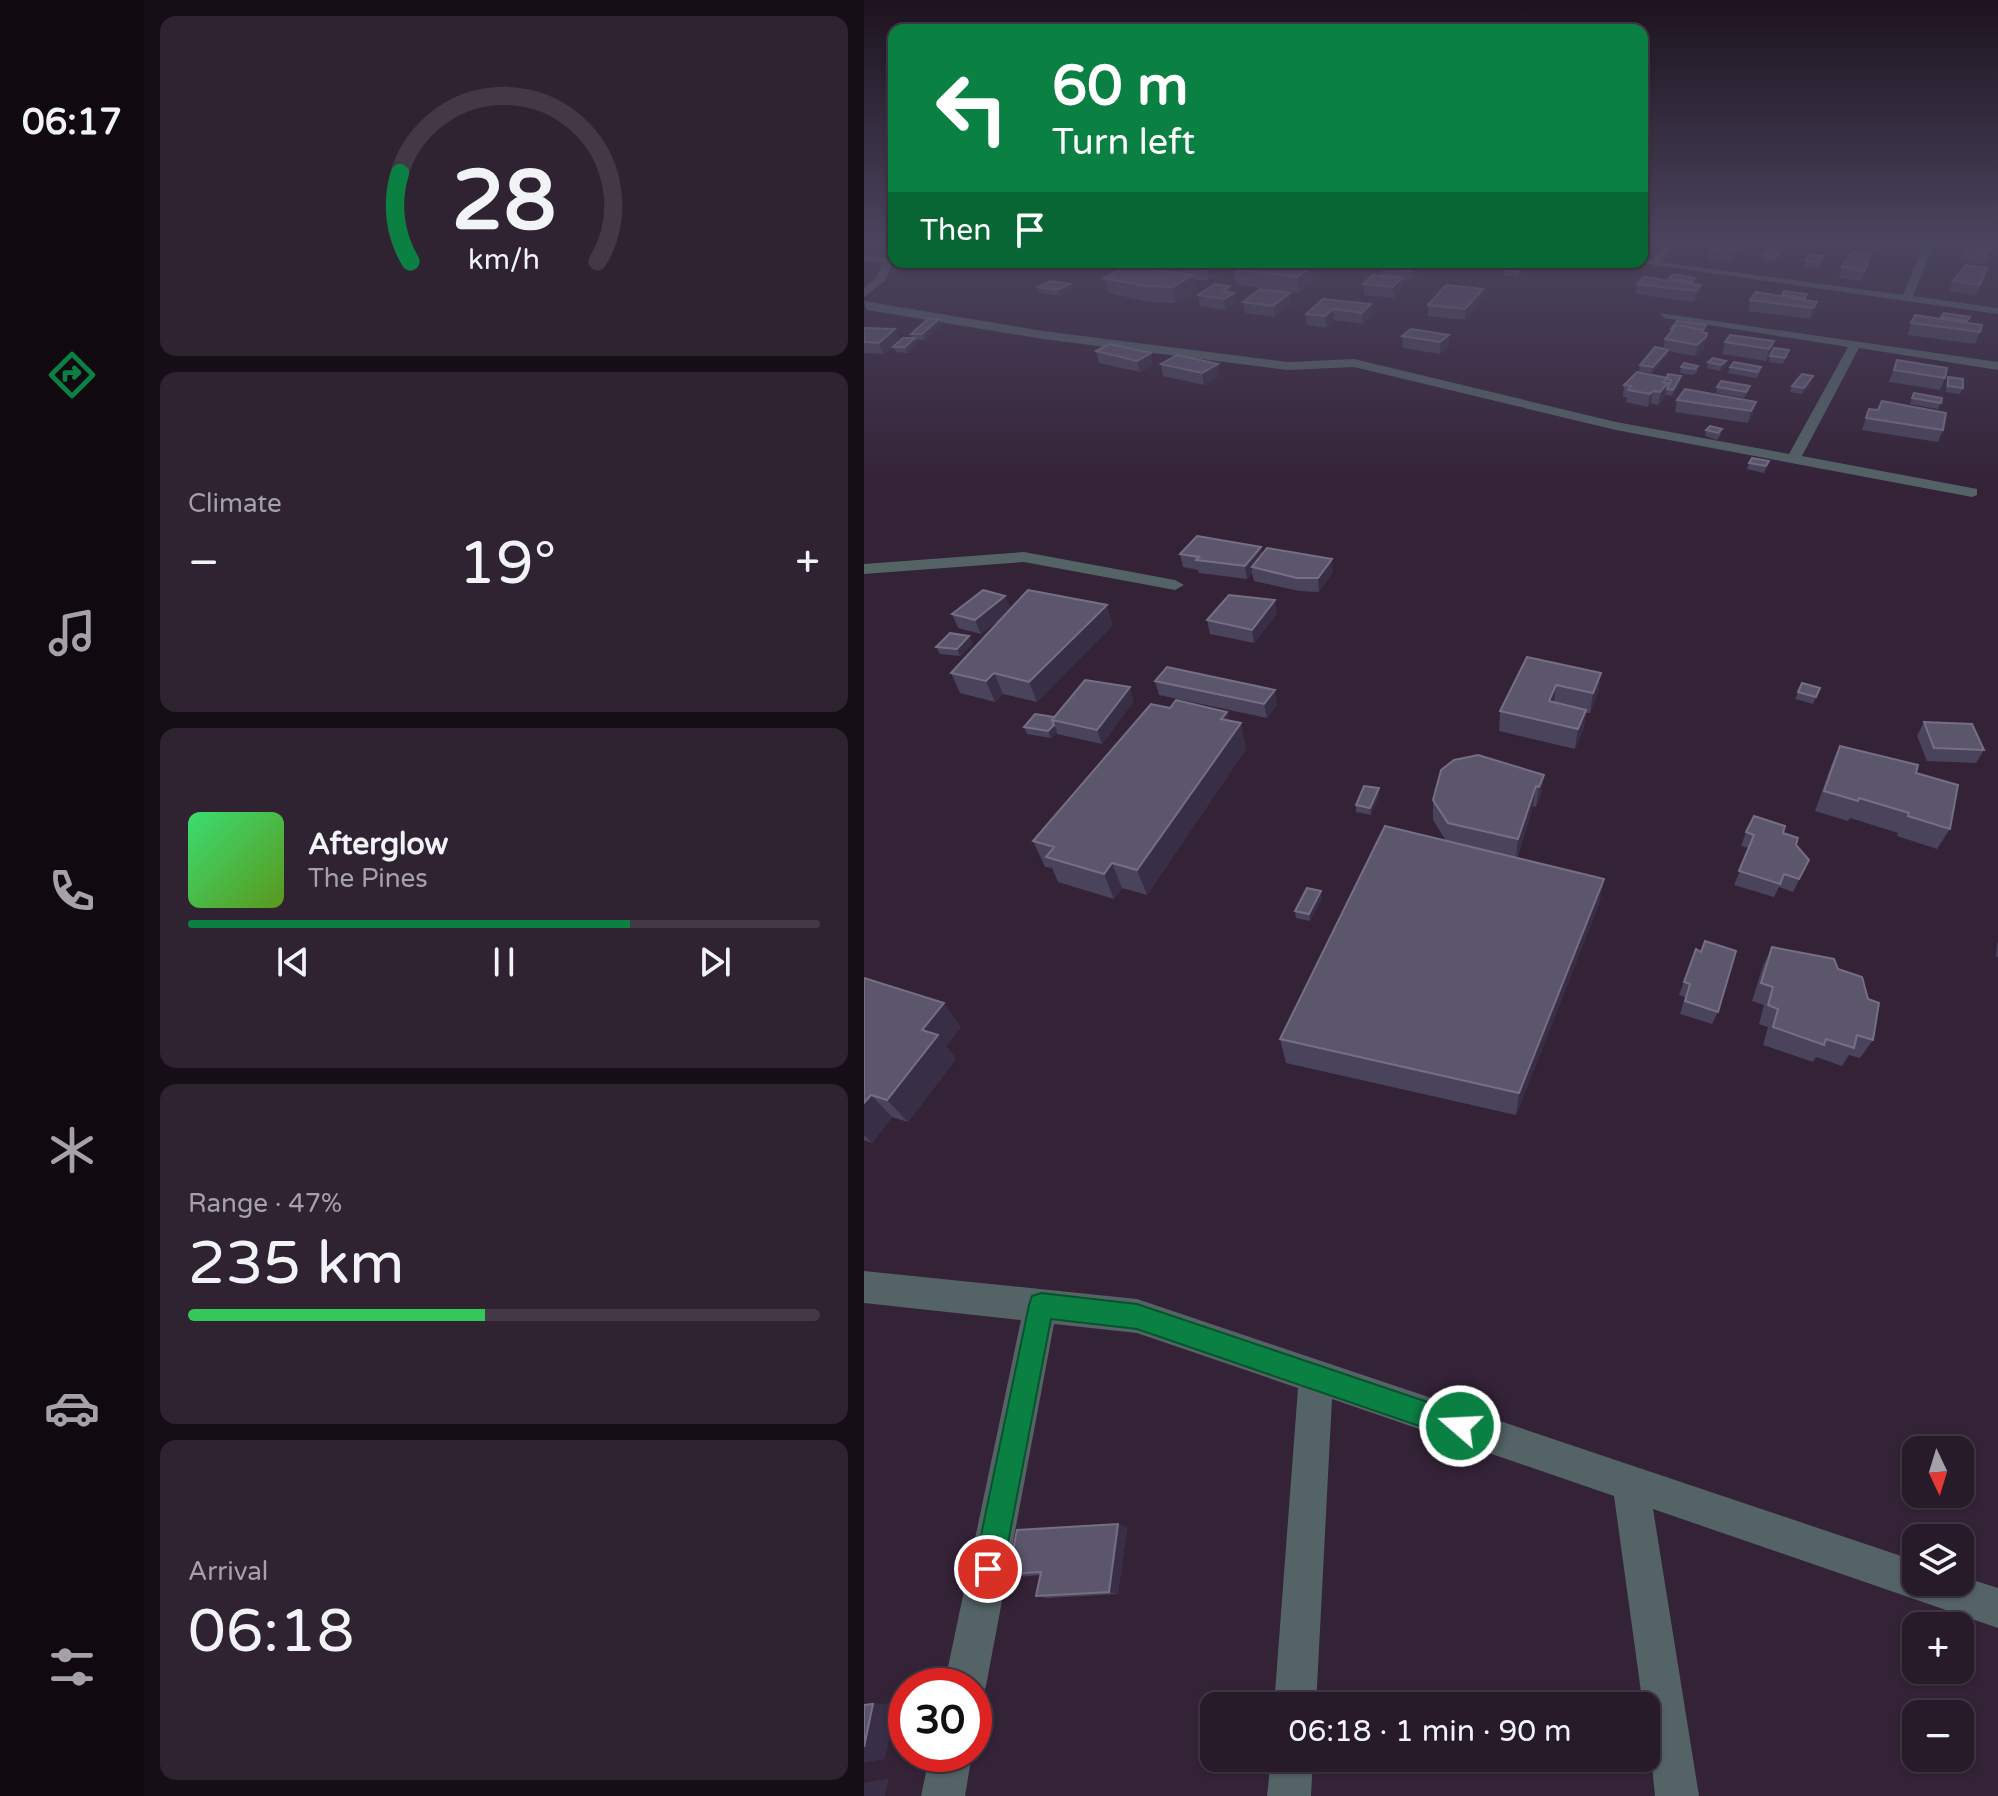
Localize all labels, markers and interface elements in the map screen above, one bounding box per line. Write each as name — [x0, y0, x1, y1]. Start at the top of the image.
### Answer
text: 60 m — [1052, 53, 1188, 120]
icon: left — [920, 56, 1024, 160]
text: 06:17 — [22, 101, 122, 144]
text: Turn left — [1052, 121, 1195, 164]
text: 28 — [452, 152, 556, 252]
icon: arrive — [1008, 208, 1052, 252]
text: Then — [920, 212, 992, 249]
text: km/h — [468, 243, 540, 277]
icon: directions — [44, 347, 100, 403]
text: Climate — [188, 488, 282, 519]
text: 19° — [458, 528, 556, 600]
text: − — [188, 537, 219, 590]
text: + — [795, 537, 820, 590]
icon: music — [44, 605, 100, 661]
text: Afterglow — [308, 826, 448, 863]
icon: phone — [44, 863, 100, 919]
text: The Pines — [308, 863, 428, 894]
icon: previous — [271, 940, 315, 984]
icon: pause — [482, 940, 526, 984]
icon: next — [693, 940, 737, 984]
icon: climate — [44, 1122, 100, 1178]
text: Range · 47% — [188, 1188, 342, 1219]
text: 235 km — [188, 1228, 404, 1300]
icon: car — [44, 1380, 100, 1436]
position arrow — [1418, 1384, 1502, 1468]
north arrow — [1902, 1436, 1974, 1508]
map controls — [1902, 1436, 1974, 1772]
button: layers — [1902, 1524, 1974, 1596]
pin — [954, 1535, 1022, 1603]
icon: arrive — [966, 1547, 1010, 1591]
text: Arrival — [188, 1556, 268, 1587]
text: 06:18 — [188, 1596, 354, 1668]
button: + — [1902, 1612, 1974, 1684]
icon: filters — [44, 1639, 100, 1695]
speed limit sign: 30 — [888, 1668, 992, 1772]
button: − — [1902, 1700, 1974, 1772]
text: 06:18 · 1 min · 90 m — [1289, 1713, 1571, 1750]

